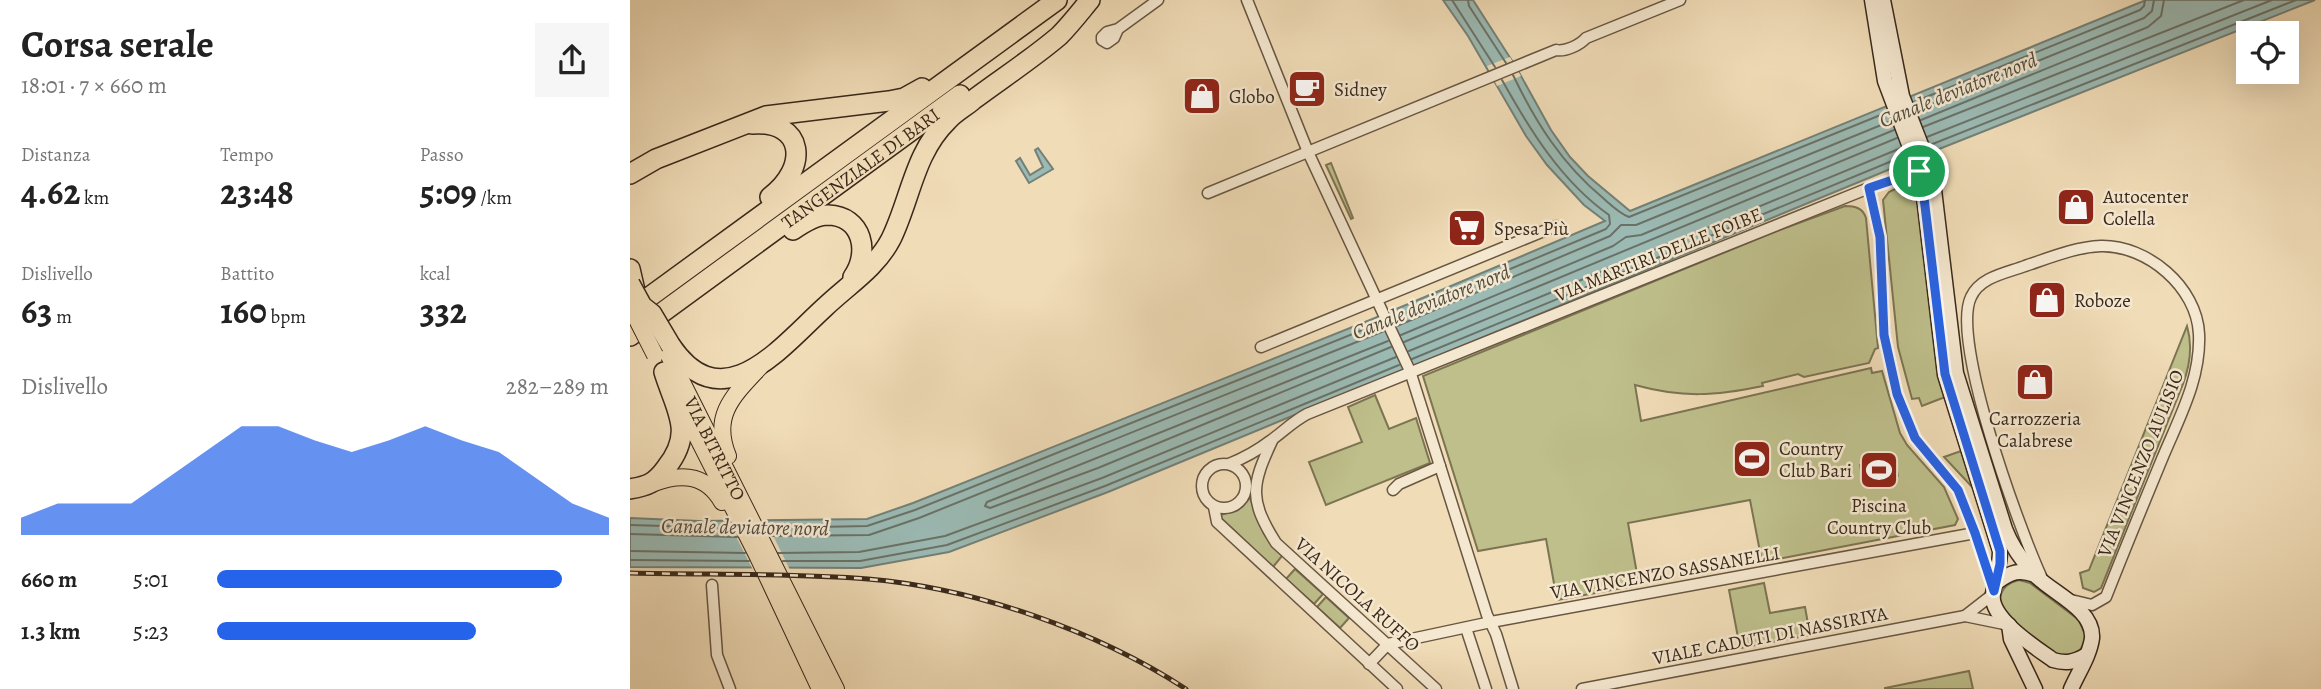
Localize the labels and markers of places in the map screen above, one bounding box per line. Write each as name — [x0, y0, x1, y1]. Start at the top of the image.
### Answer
cafe icon: Sidney — [1286, 68, 1328, 110]
shop icon: Globo — [1181, 75, 1223, 117]
place label: Sidney — [1334, 77, 1387, 103]
place label: Globo — [1229, 84, 1275, 110]
pin — [1889, 141, 1949, 201]
place label: Autocenter Colella — [2102, 184, 2188, 232]
shop icon: Autocenter Colella — [2055, 186, 2097, 228]
supermarket icon: Spesa Più — [1446, 207, 1488, 249]
place label: Spesa Più — [1494, 216, 1570, 242]
shop icon: Roboze — [2026, 279, 2068, 321]
place label: Roboze — [2074, 288, 2131, 314]
shop icon: Carrozzeria Calabrese — [2014, 361, 2056, 403]
place label: Carrozzeria Calabrese — [1989, 406, 2081, 454]
place label: Country Club Bari — [1779, 436, 1852, 484]
sports icon: Country Club Bari — [1731, 438, 1773, 480]
sports icon: Piscina Country Club — [1858, 449, 1900, 491]
place label: Piscina Country Club — [1827, 493, 1931, 541]

